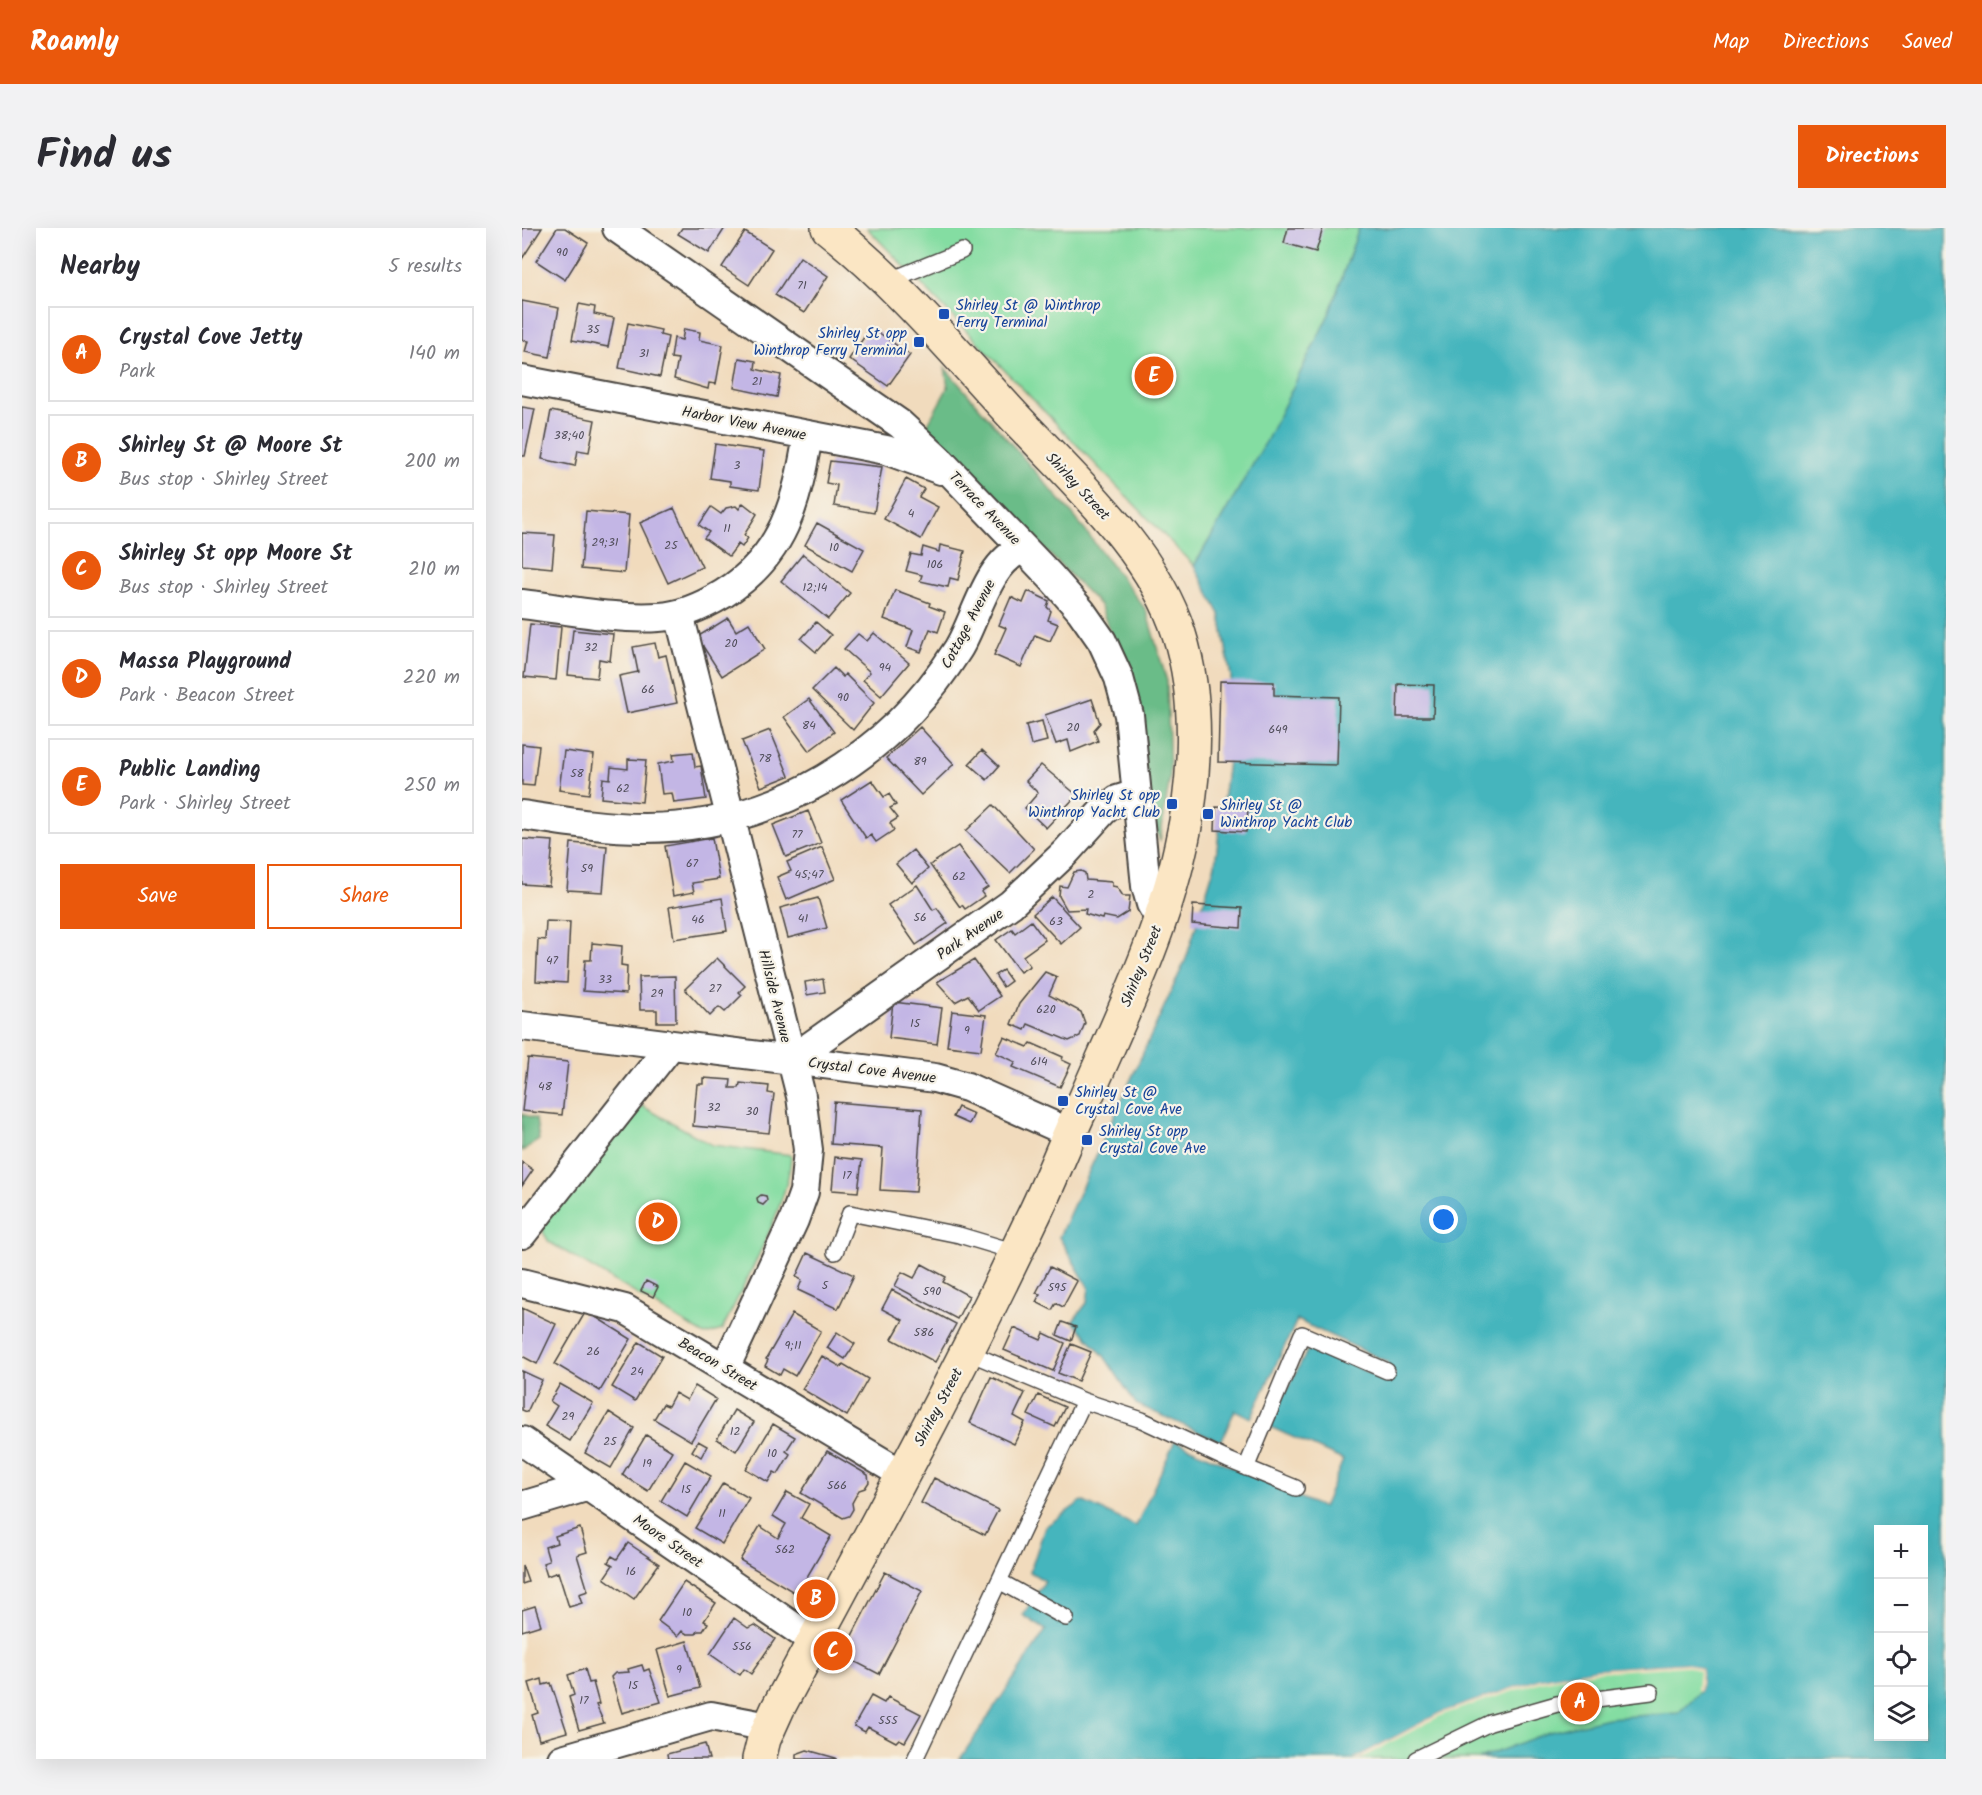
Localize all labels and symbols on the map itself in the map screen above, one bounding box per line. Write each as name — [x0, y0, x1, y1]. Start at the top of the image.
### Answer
house number: 90 — [556, 243, 568, 262]
house number: 71 — [797, 276, 807, 295]
place label: Shirley St @ Winthrop Ferry Terminal — [956, 294, 1100, 335]
marker: Shirley St @ Winthrop Ferry Terminal — [937, 307, 951, 321]
house number: 35 — [586, 320, 601, 339]
place label: Shirley St opp Winthrop Ferry Terminal — [753, 322, 907, 363]
marker: Shirley St opp Winthrop Ferry Terminal — [912, 335, 926, 349]
house number: 31 — [639, 344, 650, 363]
pin: E — [1134, 354, 1174, 398]
house number: 21 — [752, 372, 763, 391]
street label: Harbor View Avenue — [680, 400, 808, 448]
house number: 38;40 — [554, 426, 584, 445]
street label: Shirley Street — [1039, 447, 1116, 526]
house number: 3 — [734, 456, 741, 475]
street label: Terrace Avenue — [943, 466, 1026, 552]
house number: 4 — [908, 504, 915, 523]
house number: 11 — [723, 519, 731, 538]
house number: 29;31 — [591, 533, 619, 552]
house number: 25 — [664, 536, 679, 555]
house number: 10 — [829, 538, 839, 557]
house number: 106 — [927, 555, 943, 574]
street label: Cottage Avenue — [935, 575, 1003, 674]
house number: 12;14 — [803, 578, 828, 597]
house number: 20 — [725, 634, 737, 653]
house number: 32 — [584, 638, 598, 657]
house number: 94 — [879, 658, 892, 677]
house number: 66 — [641, 680, 655, 699]
house number: 90 — [837, 688, 849, 707]
house number: 84 — [802, 716, 816, 735]
house number: 20 — [1067, 718, 1079, 737]
house number: 649 — [1268, 720, 1288, 739]
house number: 78 — [759, 749, 772, 768]
house number: 89 — [913, 752, 927, 771]
house number: 58 — [570, 764, 585, 783]
house number: 62 — [616, 779, 630, 798]
place label: Shirley St opp Winthrop Yacht Club — [1028, 784, 1160, 825]
place label: Shirley St @ Winthrop Yacht Club — [1220, 794, 1352, 835]
marker: Shirley St opp Winthrop Yacht Club — [1165, 797, 1179, 811]
marker: Shirley St @ Winthrop Yacht Club — [1201, 807, 1215, 821]
house number: 77 — [791, 825, 803, 844]
house number: 67 — [686, 854, 699, 873]
house number: 59 — [581, 859, 593, 878]
house number: 45;47 — [795, 865, 824, 884]
house number: 62 — [952, 867, 966, 886]
house number: 2 — [1088, 885, 1095, 904]
street label: Park Avenue — [932, 903, 1009, 967]
house number: 56 — [913, 908, 927, 927]
house number: 41 — [798, 909, 808, 928]
house number: 46 — [691, 910, 705, 929]
house number: 63 — [1049, 912, 1063, 931]
street label: Shirley Street — [1115, 922, 1169, 1011]
street label: Hillside Avenue — [751, 947, 797, 1046]
house number: 47 — [546, 951, 559, 970]
house number: 33 — [598, 970, 612, 989]
house number: 27 — [709, 979, 722, 998]
house number: 29 — [651, 984, 664, 1003]
house number: 620 — [1036, 1000, 1056, 1019]
house number: 15 — [910, 1014, 922, 1033]
house number: 9 — [964, 1021, 970, 1040]
street label: Crystal Cove Avenue — [806, 1051, 938, 1091]
house number: 614 — [1030, 1052, 1048, 1071]
house number: 48 — [538, 1077, 553, 1096]
place label: Shirley St @ Crystal Cove Ave — [1075, 1081, 1182, 1122]
marker: Shirley St @ Crystal Cove Ave — [1056, 1094, 1070, 1108]
house number: 32 — [707, 1098, 721, 1117]
house number: 30 — [746, 1102, 758, 1121]
place label: Shirley St opp Crystal Cove Ave — [1099, 1120, 1206, 1161]
marker: Shirley St opp Crystal Cove Ave — [1080, 1133, 1094, 1147]
house number: 17 — [842, 1166, 852, 1185]
pin: D — [638, 1200, 678, 1244]
your location — [1429, 1205, 1458, 1234]
house number: 5 — [822, 1276, 830, 1295]
house number: 595 — [1048, 1278, 1068, 1297]
house number: 590 — [923, 1282, 941, 1301]
house number: 586 — [914, 1323, 934, 1342]
street label: Beacon Street — [673, 1332, 762, 1398]
house number: 9;11 — [784, 1336, 802, 1355]
house number: 26 — [586, 1342, 600, 1361]
house number: 24 — [630, 1362, 644, 1381]
street label: Shirley Street — [908, 1364, 970, 1451]
house number: 29 — [562, 1407, 575, 1426]
house number: 12 — [730, 1422, 740, 1441]
house number: 25 — [603, 1432, 618, 1451]
house number: 10 — [767, 1444, 777, 1463]
house number: 19 — [642, 1454, 652, 1473]
house number: 566 — [827, 1476, 847, 1495]
house number: 15 — [681, 1480, 693, 1499]
house number: 11 — [718, 1504, 726, 1523]
street label: Moore Street — [627, 1509, 708, 1575]
house number: 562 — [775, 1540, 795, 1559]
house number: 16 — [626, 1562, 636, 1581]
pin: B — [796, 1576, 836, 1622]
house number: 10 — [682, 1603, 692, 1622]
pin: C — [814, 1628, 852, 1674]
house number: 556 — [732, 1637, 752, 1656]
house number: 9 — [676, 1660, 682, 1679]
house number: 15 — [628, 1676, 640, 1695]
pin: A — [1560, 1680, 1600, 1724]
house number: 17 — [579, 1691, 589, 1710]
house number: 555 — [878, 1711, 899, 1730]

